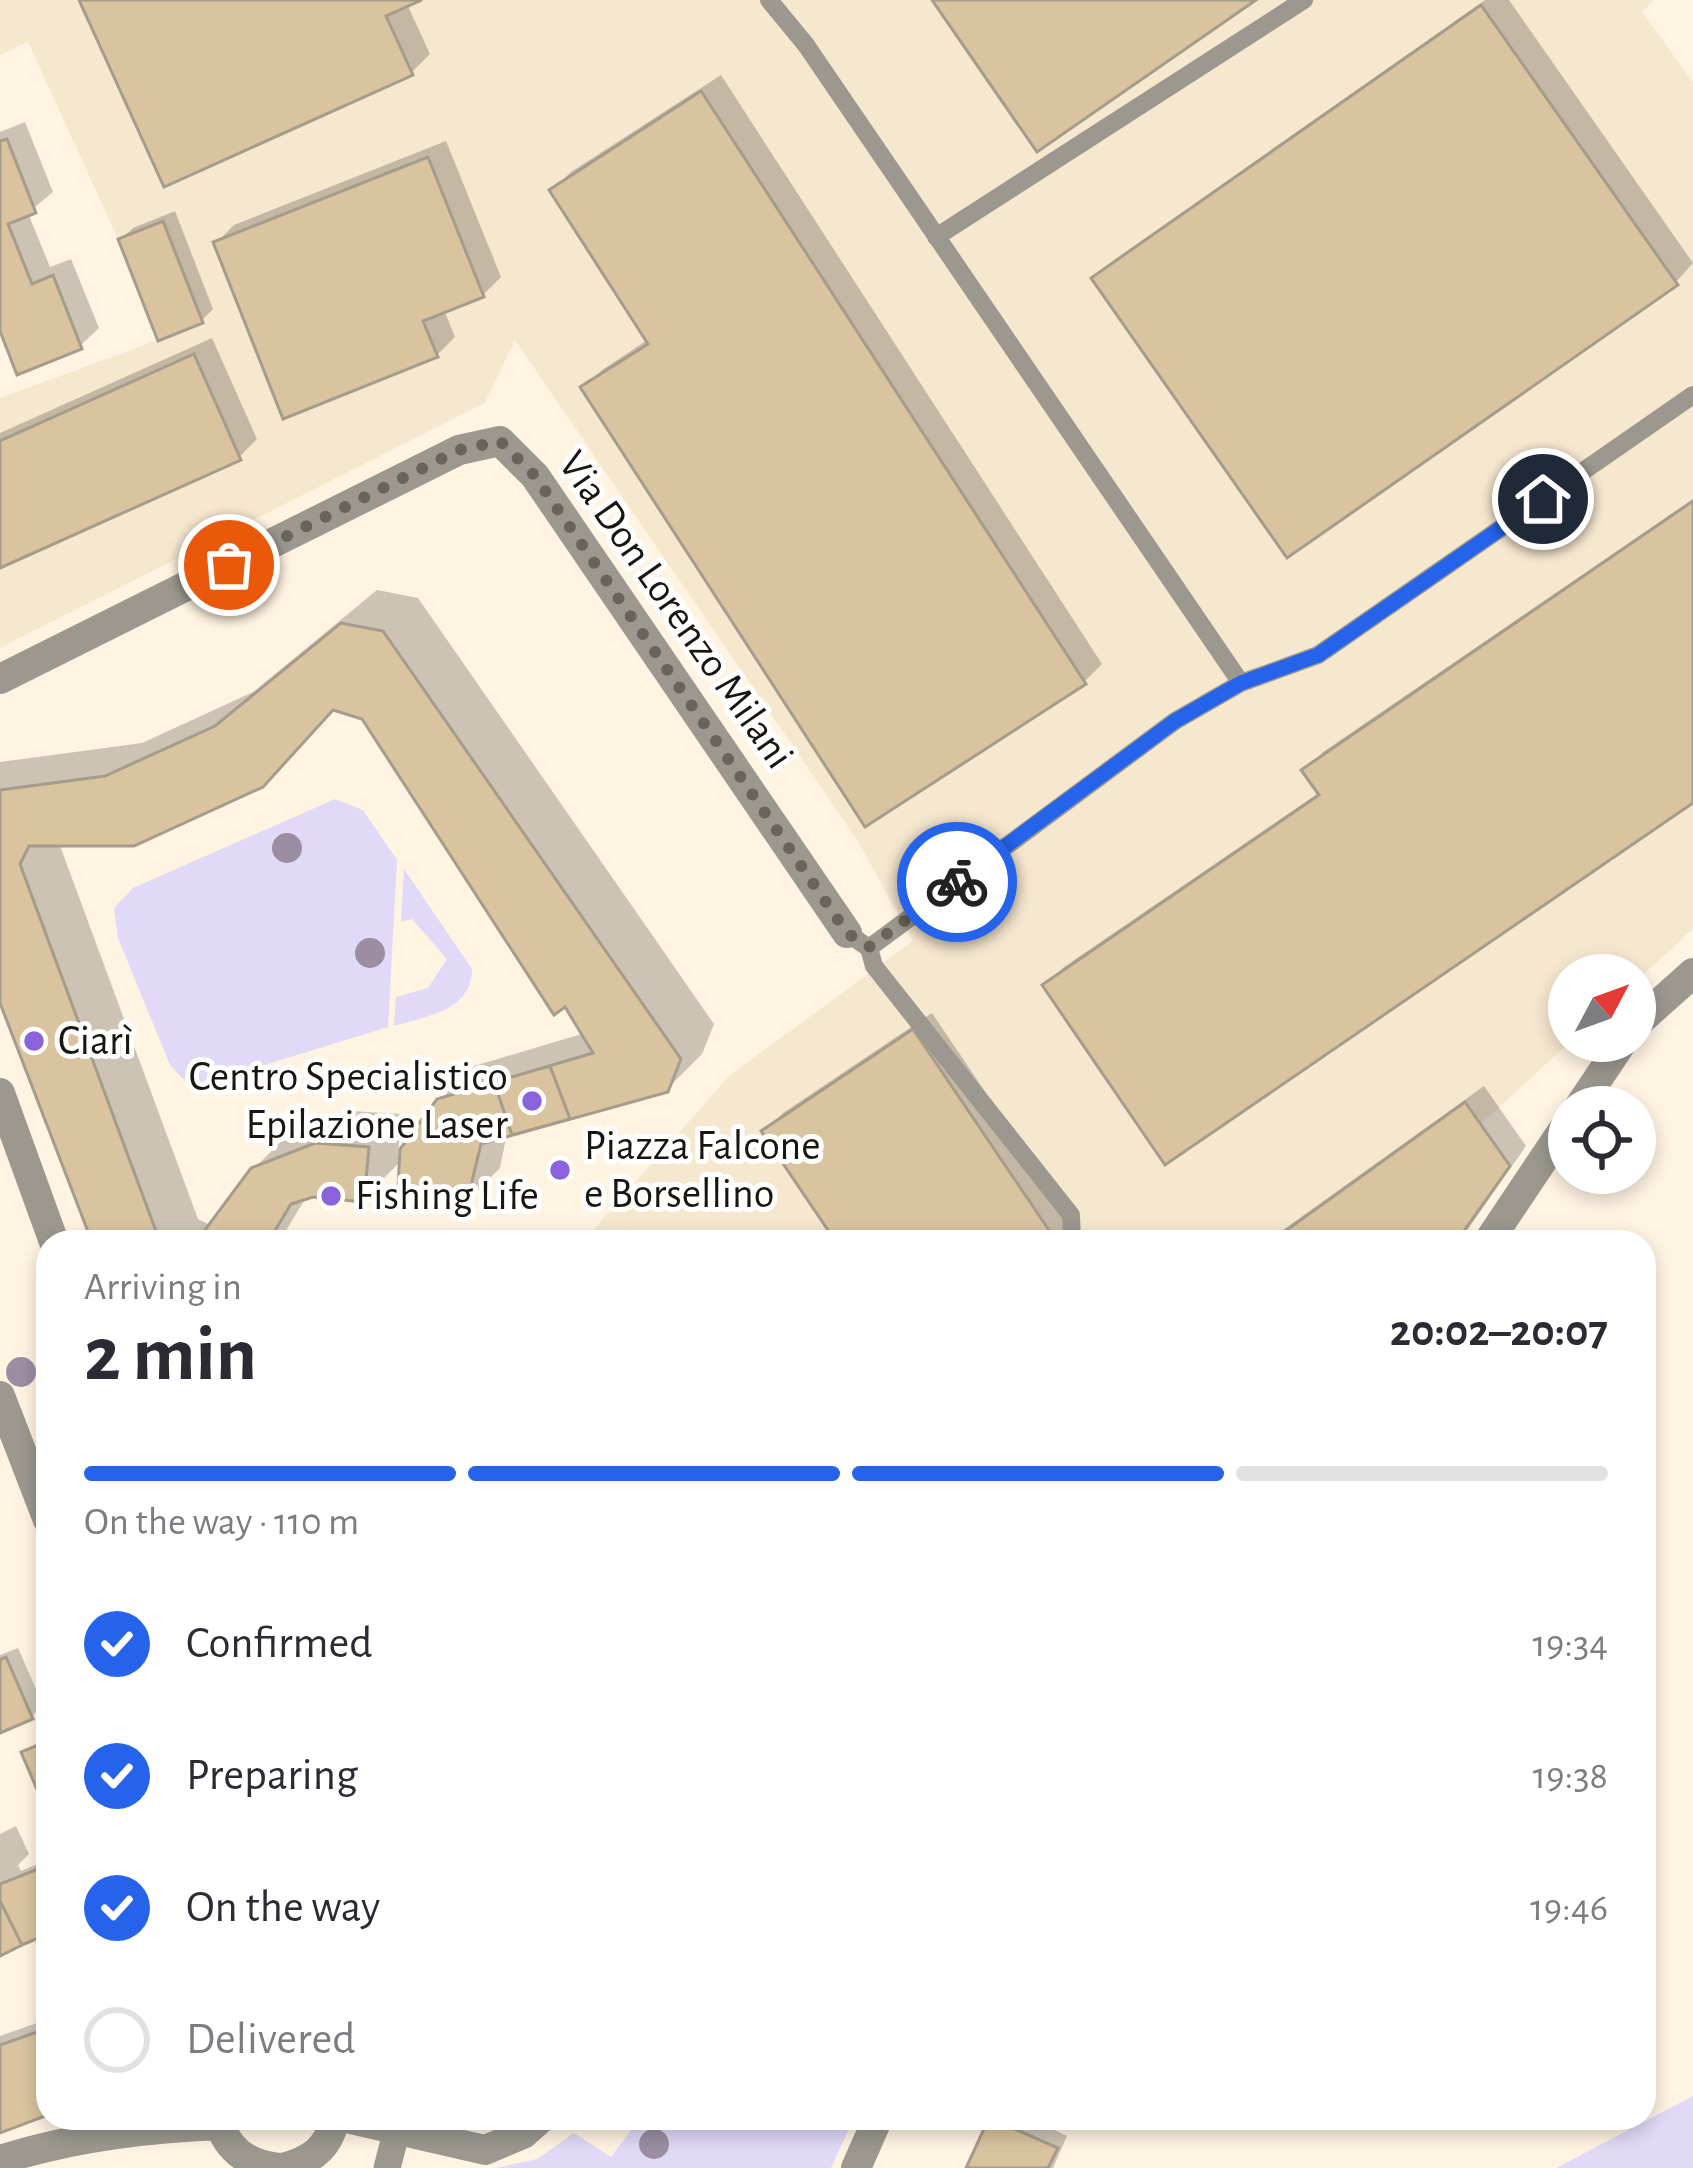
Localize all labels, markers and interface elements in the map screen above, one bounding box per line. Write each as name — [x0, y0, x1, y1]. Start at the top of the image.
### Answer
street label: Via Don Lorenzo Milani — [551, 444, 801, 776]
pin — [1492, 448, 1594, 550]
icon: home — [1510, 466, 1576, 532]
pin — [178, 514, 280, 616]
icon: bag — [196, 532, 262, 598]
courier — [897, 822, 1017, 942]
icon: bike — [924, 849, 990, 915]
north arrow — [1548, 954, 1656, 1062]
map controls — [1548, 954, 1656, 1194]
place label: Ciarì — [58, 1020, 133, 1062]
marker: Ciarì — [21, 1028, 47, 1054]
place label: Centro Specialistico Epilazione Laser — [189, 1056, 508, 1146]
button: locate — [1548, 1086, 1656, 1194]
marker: Centro Specialistico Epilazione Laser — [519, 1088, 545, 1114]
place label: Piazza Falcone e Borsellino — [584, 1125, 821, 1215]
marker: Piazza Falcone e Borsellino — [547, 1157, 573, 1183]
place label: Fishing Life — [355, 1175, 539, 1217]
marker: Fishing Life — [318, 1183, 344, 1209]
text: Arriving in — [84, 1268, 242, 1307]
text: 20:02–20:07 — [1390, 1309, 1608, 1354]
text: 2 min — [84, 1317, 257, 1395]
text: On the way · 110 m — [84, 1503, 359, 1542]
icon: check — [84, 1611, 150, 1677]
text: Confirmed — [186, 1621, 372, 1666]
text: 19:34 — [1532, 1625, 1608, 1664]
icon: check — [84, 1743, 150, 1809]
text: Preparing — [186, 1753, 358, 1798]
text: 19:38 — [1533, 1757, 1608, 1796]
icon: check — [84, 1875, 150, 1941]
text: On the way — [186, 1885, 380, 1930]
text: 19:46 — [1530, 1889, 1608, 1928]
text: Delivered — [186, 2017, 355, 2062]

